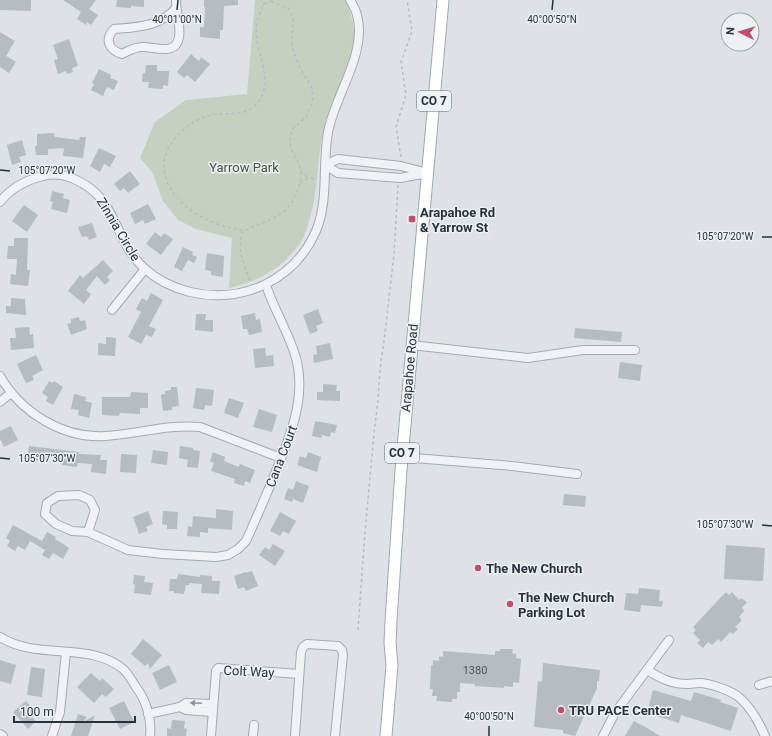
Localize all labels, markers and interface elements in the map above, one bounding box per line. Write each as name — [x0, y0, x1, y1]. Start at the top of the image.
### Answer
north arrow — [720, 12, 760, 52]
text: 40°01'00"N — [152, 14, 202, 25]
text: 40°00'50"N — [527, 14, 577, 25]
text: N — [724, 27, 737, 36]
road number: CO 7 — [417, 91, 451, 111]
park label: Yarrow Park — [209, 160, 279, 175]
text: 105°07'20"W — [19, 165, 76, 176]
street label: Zinnia Circle — [94, 195, 143, 264]
place label: Arapahoe Rd & Yarrow St — [420, 205, 495, 235]
marker: Arapahoe Rd & Yarrow St — [407, 214, 417, 224]
text: 105°07'20"W — [697, 231, 754, 242]
street label: Arapahoe Road — [398, 323, 421, 413]
street label: Cana Court — [263, 423, 300, 489]
road number: CO 7 — [385, 443, 419, 463]
text: 105°07'30"W — [19, 453, 76, 464]
text: 105°07'30"W — [697, 519, 754, 530]
place label: The New Church — [486, 561, 582, 576]
marker: The New Church — [473, 563, 483, 573]
place label: The New Church Parking Lot — [518, 590, 614, 620]
marker: The New Church Parking Lot — [505, 599, 515, 609]
street label: Colt Way — [223, 663, 275, 680]
house number: 1380 — [463, 664, 487, 677]
scale bar — [14, 698, 135, 724]
one-way arrow — [190, 700, 202, 707]
place label: TRU PACE Center — [569, 703, 671, 718]
text: 100 m — [20, 705, 54, 719]
marker: TRU PACE Center — [556, 705, 566, 715]
text: 40°00'50"N — [464, 711, 514, 722]

